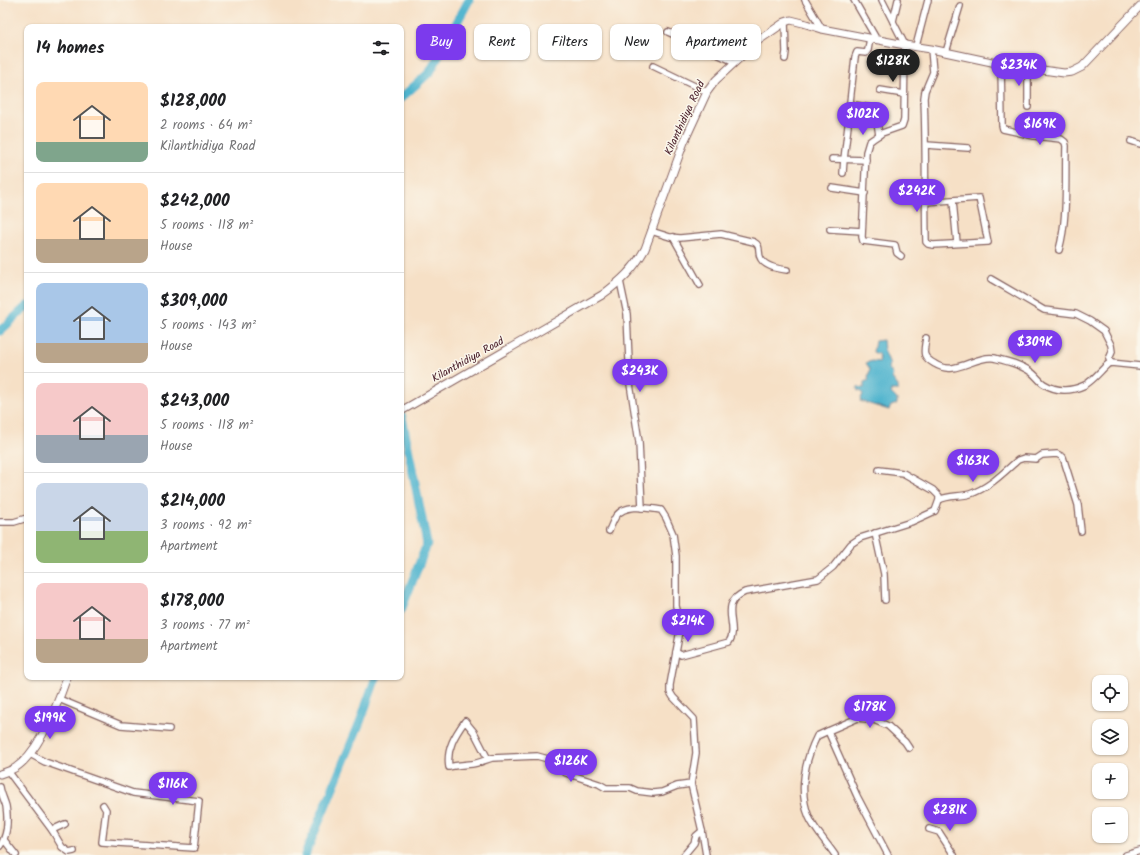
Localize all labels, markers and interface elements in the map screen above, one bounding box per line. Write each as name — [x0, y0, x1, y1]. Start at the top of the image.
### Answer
chip: Buy — [416, 24, 466, 60]
chip: Rent — [474, 24, 530, 60]
chip: Filters — [538, 24, 602, 60]
chip: New — [610, 24, 663, 60]
chip: Apartment — [671, 24, 761, 60]
text: 14 homes — [36, 35, 104, 62]
icon: filters — [370, 37, 392, 59]
pin: $128K — [865, 49, 921, 83]
text: $128K — [876, 51, 910, 72]
pin: $234K — [991, 53, 1047, 87]
text: $234K — [1000, 55, 1038, 76]
street label: Kilanthidiya Road — [660, 77, 710, 158]
text: $128,000 — [160, 88, 226, 115]
icon: home — [68, 98, 116, 146]
pin: $102K — [835, 102, 891, 136]
text: $102K — [846, 104, 880, 125]
pin: $169K — [1012, 112, 1068, 146]
text: $169K — [1023, 114, 1057, 135]
text: 2 rooms · 64 m² — [160, 115, 252, 136]
text: Kilanthidiya Road — [160, 136, 255, 157]
pin: $242K — [889, 179, 945, 213]
text: $242K — [898, 181, 936, 202]
text: $242,000 — [160, 188, 230, 215]
icon: home — [68, 199, 116, 247]
text: 5 rooms · 118 m² — [160, 215, 253, 236]
text: House — [160, 236, 192, 257]
text: $309,000 — [160, 288, 227, 315]
icon: home — [68, 299, 116, 347]
text: 5 rooms · 143 m² — [160, 315, 256, 336]
pin: $309K — [1007, 330, 1063, 364]
street label: Kilanthidiya Road — [428, 332, 508, 387]
text: $309K — [1017, 332, 1053, 353]
text: House — [160, 336, 192, 357]
pin: $243K — [612, 359, 668, 393]
text: $243K — [621, 361, 659, 382]
text: $243,000 — [160, 388, 229, 415]
icon: home — [68, 399, 116, 447]
text: 5 rooms · 118 m² — [160, 415, 253, 436]
text: House — [160, 436, 192, 457]
pin: $163K — [945, 449, 1001, 483]
text: $163K — [956, 451, 990, 472]
text: $214,000 — [160, 488, 225, 515]
icon: home — [68, 499, 116, 547]
text: 3 rooms · 92 m² — [160, 515, 252, 536]
text: Apartment — [160, 536, 218, 557]
text: $178,000 — [160, 588, 224, 615]
icon: home — [68, 599, 116, 647]
pin: $214K — [660, 609, 716, 643]
text: $214K — [671, 611, 705, 632]
text: 3 rooms · 77 m² — [160, 615, 250, 636]
text: Apartment — [160, 636, 218, 657]
map controls — [1092, 675, 1128, 843]
button: locate — [1092, 675, 1128, 711]
pin: $178K — [842, 695, 898, 729]
text: $178K — [853, 697, 887, 718]
pin: $199K — [22, 706, 78, 740]
text: $199K — [34, 708, 66, 729]
button: layers — [1092, 719, 1128, 755]
pin: $126K — [543, 749, 599, 783]
text: $126K — [554, 751, 588, 772]
button: + — [1092, 763, 1128, 799]
pin: $116K — [145, 772, 201, 806]
text: $116K — [158, 774, 188, 795]
pin: $281K — [922, 798, 978, 832]
text: $281K — [933, 800, 967, 821]
button: − — [1092, 807, 1128, 843]

